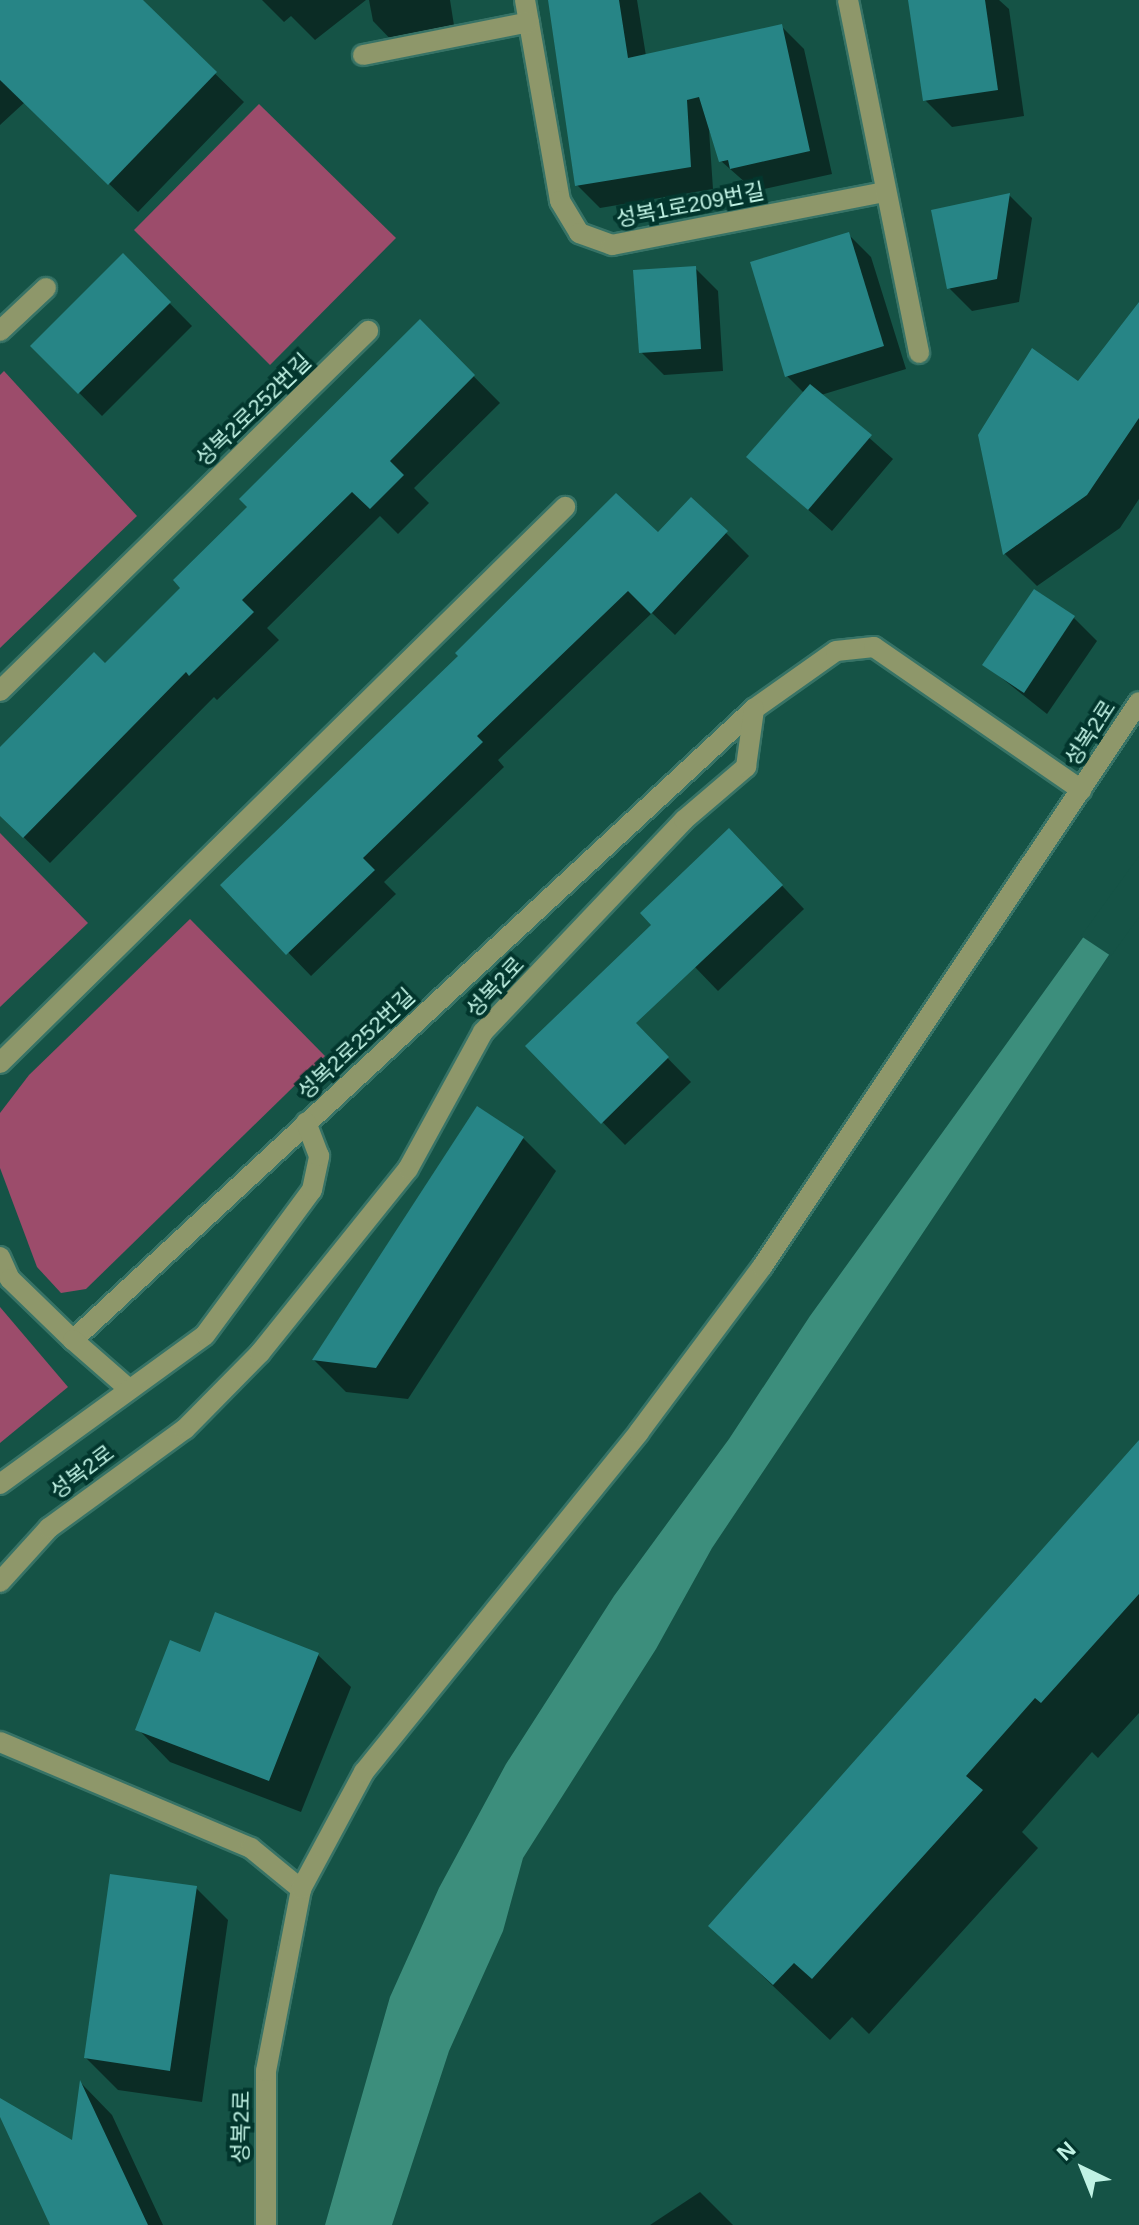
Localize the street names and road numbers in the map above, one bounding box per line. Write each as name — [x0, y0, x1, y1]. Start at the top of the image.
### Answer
street label: 성복1로209번길 — [614, 178, 766, 232]
street label: 성복2로252번길 — [190, 348, 316, 472]
street label: 성복2로 — [1059, 695, 1121, 771]
street label: 성복2로 — [460, 951, 530, 1023]
street label: 성복2로252번길 — [292, 983, 420, 1105]
street label: 성복2로 — [45, 1440, 119, 1504]
street label: 성복2로 — [227, 2090, 255, 2164]

